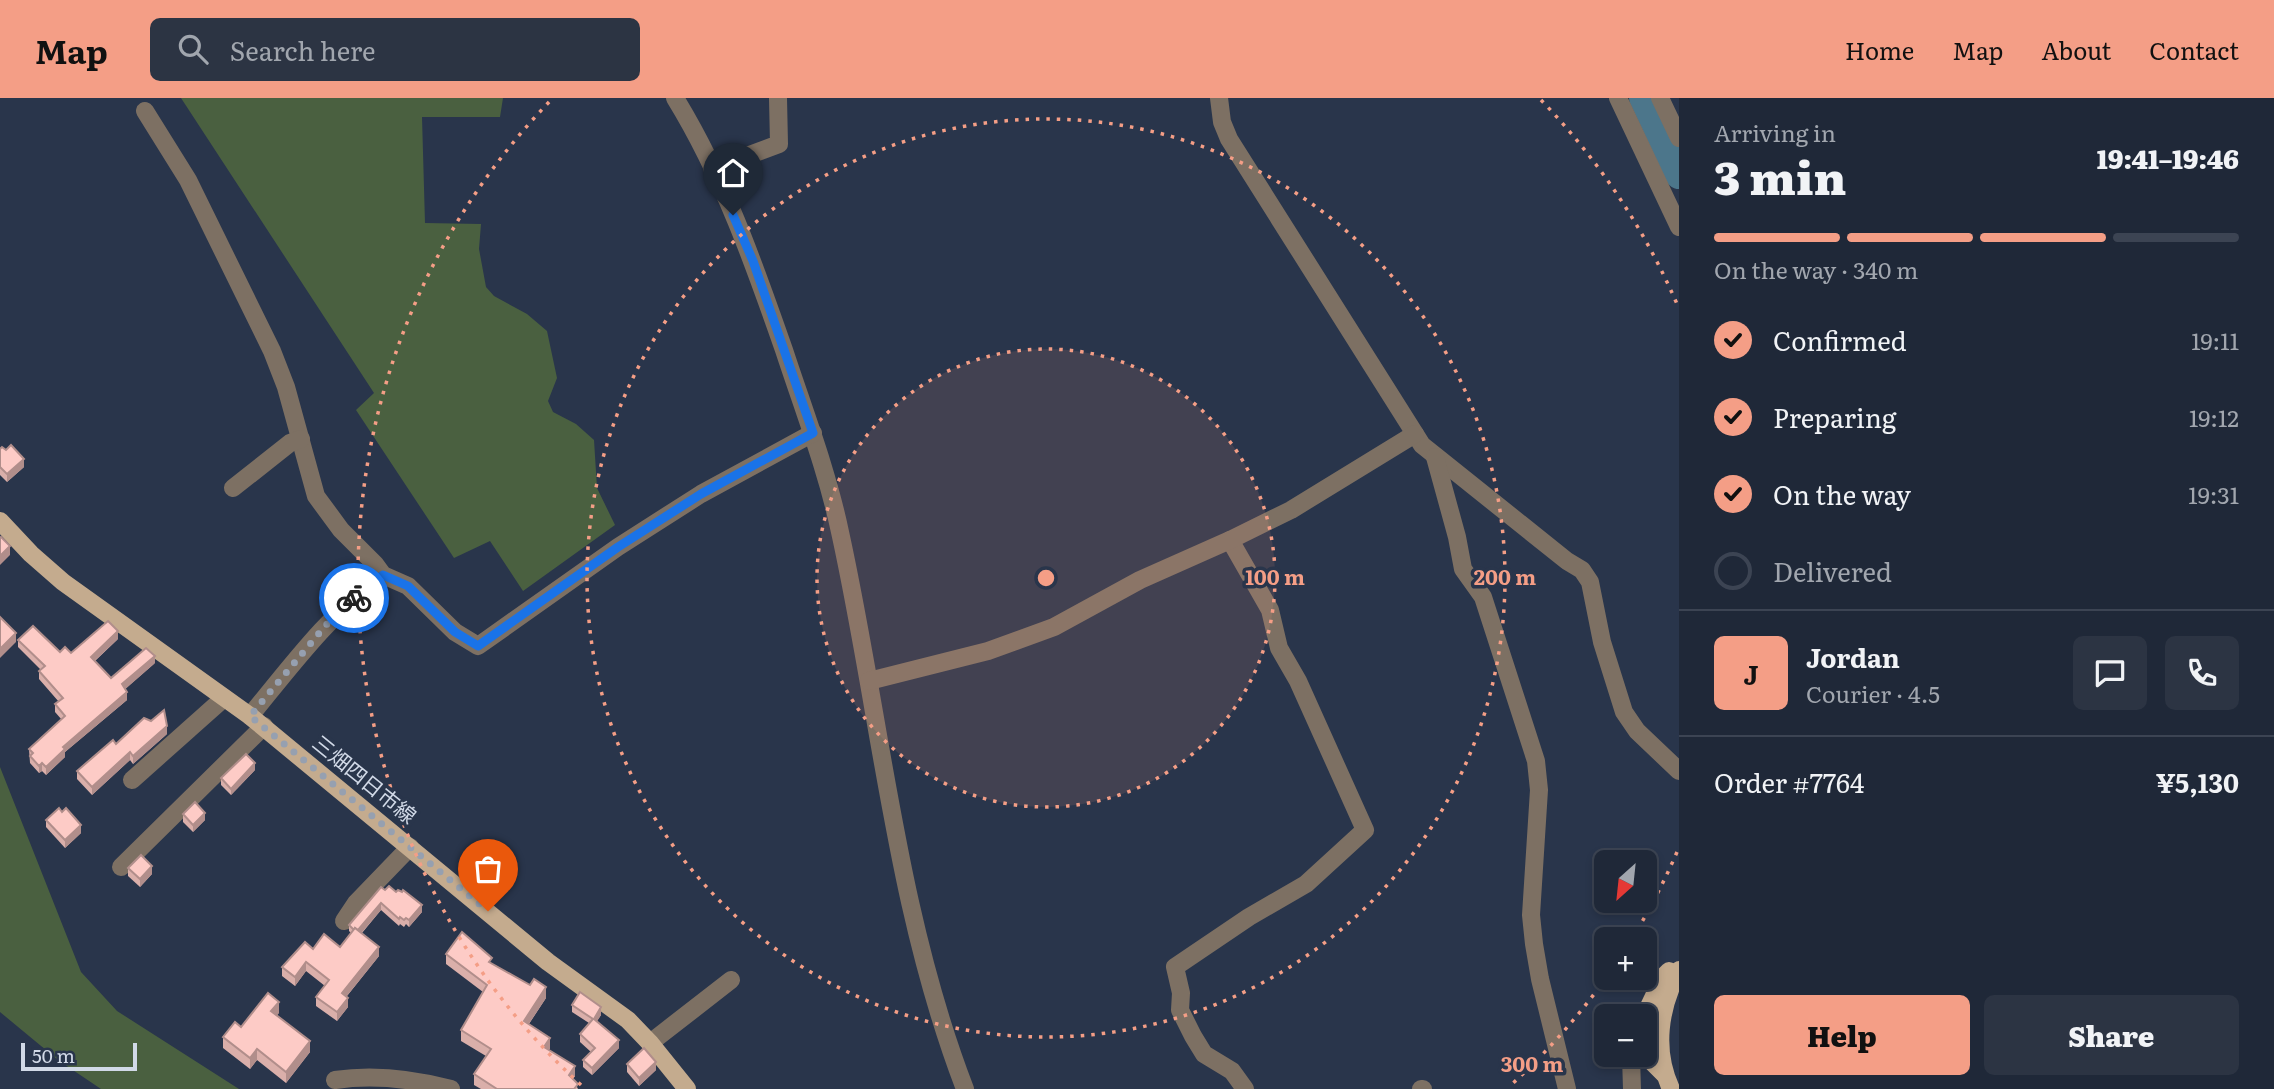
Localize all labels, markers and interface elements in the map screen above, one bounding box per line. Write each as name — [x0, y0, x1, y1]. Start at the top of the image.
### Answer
search box — [150, 18, 640, 81]
text: Map — [35, 25, 108, 74]
icon: search — [174, 30, 212, 68]
text: Search here — [230, 30, 376, 69]
text: Home — [1845, 32, 1914, 67]
text: Map — [1952, 32, 2003, 67]
text: About — [2041, 32, 2111, 67]
text: Contact — [2149, 32, 2239, 67]
text: Arriving in — [1714, 115, 1836, 149]
text: 19:41–19:46 — [2097, 138, 2239, 177]
text: 3 min — [1714, 141, 1846, 209]
pin — [703, 143, 763, 215]
icon: home — [714, 154, 752, 192]
text: On the way · 340 m — [1714, 252, 1918, 286]
text: Confirmed — [1773, 320, 1907, 359]
icon: check — [1714, 321, 1752, 359]
text: 19:11 — [2191, 323, 2239, 357]
text: Preparing — [1773, 397, 1896, 436]
icon: check — [1714, 398, 1752, 436]
text: 19:12 — [2189, 400, 2239, 434]
text: On the way — [1773, 474, 1911, 513]
icon: check — [1714, 475, 1752, 513]
text: 19:31 — [2188, 477, 2239, 511]
text: Delivered — [1773, 551, 1892, 590]
text: 100 m — [1245, 560, 1305, 591]
text: 200 m — [1474, 560, 1536, 591]
courier — [319, 563, 389, 633]
centre of rings — [1034, 566, 1058, 590]
icon: bike — [335, 579, 373, 617]
button: chat — [2073, 636, 2147, 710]
button: phone — [2165, 636, 2239, 710]
text: Jordan — [1806, 637, 1900, 676]
text: J — [1744, 654, 1758, 693]
text: Courier · 4.5 — [1806, 676, 1940, 710]
street label: 三畑四日市線 — [307, 726, 424, 830]
text: Order #7764 — [1714, 762, 1864, 801]
text: ¥5,130 — [2156, 762, 2239, 801]
pin — [458, 839, 518, 911]
icon: bag — [469, 850, 507, 888]
north arrow — [1594, 850, 1657, 914]
map controls — [1594, 850, 1657, 1067]
button: + — [1594, 927, 1657, 990]
button: Help — [1714, 995, 1970, 1075]
button: Share — [1984, 995, 2239, 1075]
button: − — [1594, 1004, 1657, 1067]
scale bar — [21, 1040, 136, 1072]
text: 50 m — [32, 1041, 75, 1069]
text: 300 m — [1501, 1047, 1563, 1078]

